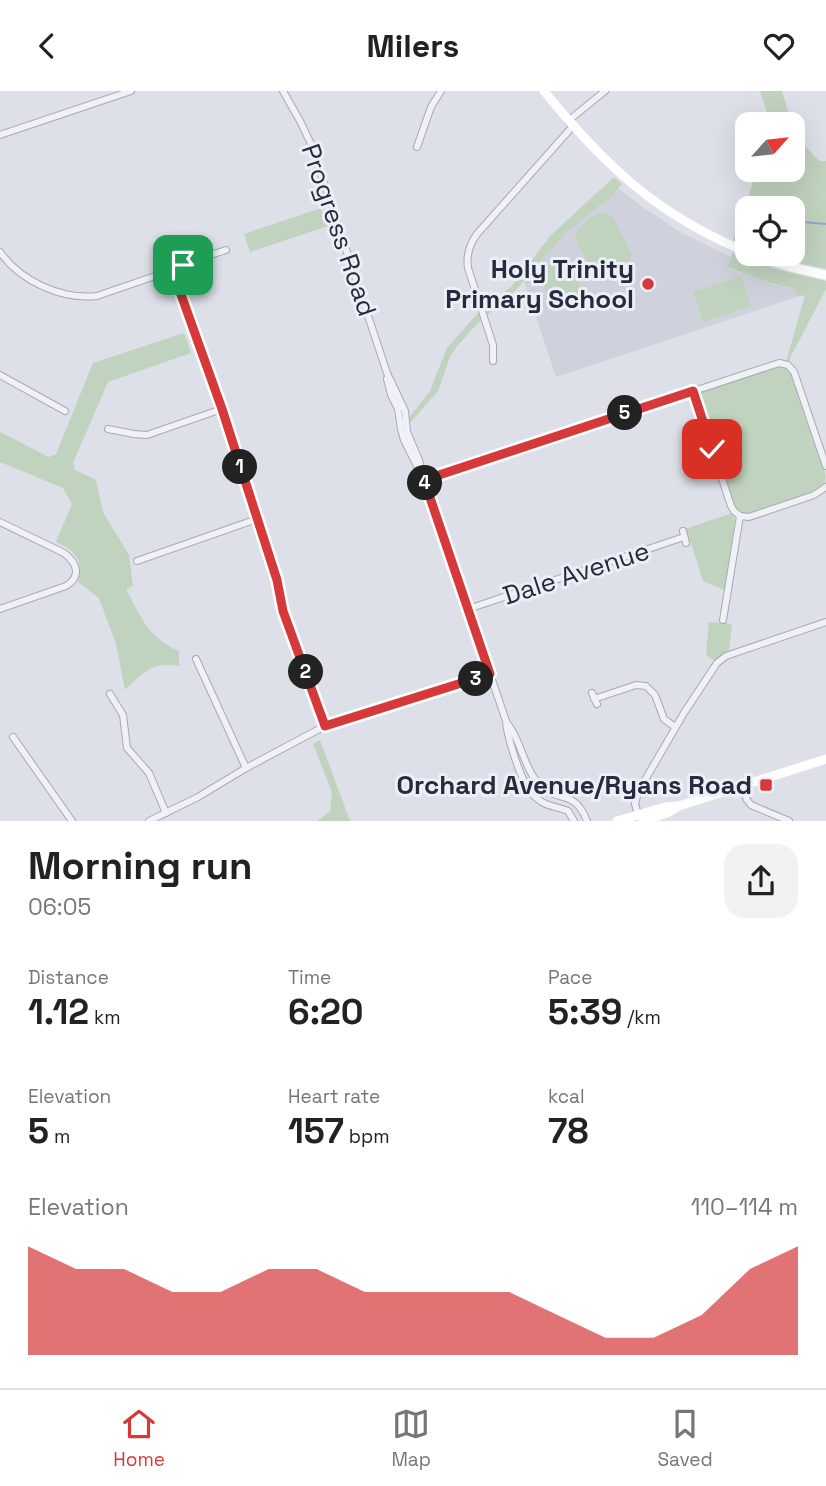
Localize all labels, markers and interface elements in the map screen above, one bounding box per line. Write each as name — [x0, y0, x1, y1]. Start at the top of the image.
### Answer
text: Milers — [367, 26, 459, 66]
icon: back — [28, 27, 66, 65]
icon: heart — [760, 27, 798, 65]
north arrow — [735, 112, 805, 182]
map controls — [735, 112, 805, 266]
street label: Progress Road — [294, 139, 384, 321]
button: locate — [735, 196, 805, 266]
pin — [153, 235, 213, 295]
icon: arrive — [164, 246, 202, 284]
place label: Holy Trinity Primary School — [445, 252, 634, 316]
marker: Holy Trinity Primary School — [640, 276, 656, 292]
pin: 5 — [608, 395, 642, 431]
text: 5 — [619, 400, 630, 425]
pin — [682, 419, 742, 479]
icon: check — [693, 430, 731, 468]
pin: 1 — [222, 449, 258, 485]
text: 1 — [235, 454, 244, 479]
pin: 4 — [408, 465, 442, 501]
text: 4 — [418, 470, 431, 495]
street label: Dale Avenue — [498, 533, 654, 613]
pin: 2 — [288, 655, 324, 689]
text: 2 — [300, 659, 311, 684]
pin: 3 — [458, 661, 494, 697]
text: 3 — [470, 666, 481, 691]
place label: Orchard Avenue/Ryans Road — [397, 768, 752, 802]
marker: Orchard Avenue/Ryans Road — [758, 777, 774, 793]
text: Morning run — [28, 842, 253, 890]
button: share — [724, 844, 798, 918]
text: 06:05 — [28, 892, 91, 922]
text: Distance — [28, 965, 109, 990]
text: Time — [288, 965, 331, 990]
text: Pace — [548, 965, 592, 990]
text: 1.12 — [28, 990, 89, 1034]
text: 6:20 — [288, 990, 364, 1034]
text: 5:39 — [548, 990, 622, 1034]
text: km — [89, 1005, 121, 1030]
text: /km — [622, 1005, 661, 1030]
text: Elevation — [28, 1084, 111, 1109]
text: Heart rate — [288, 1084, 380, 1109]
text: kcal — [548, 1084, 585, 1109]
text: 5 — [28, 1109, 49, 1153]
text: 157 — [288, 1109, 344, 1153]
text: 78 — [548, 1109, 588, 1153]
text: m — [49, 1124, 70, 1149]
text: bpm — [344, 1124, 390, 1149]
text: Elevation — [28, 1192, 129, 1222]
text: 110–114 m — [691, 1192, 798, 1222]
tab: Home — [113, 1405, 165, 1472]
tab: Map — [391, 1405, 431, 1472]
tab: Saved — [657, 1405, 713, 1472]

